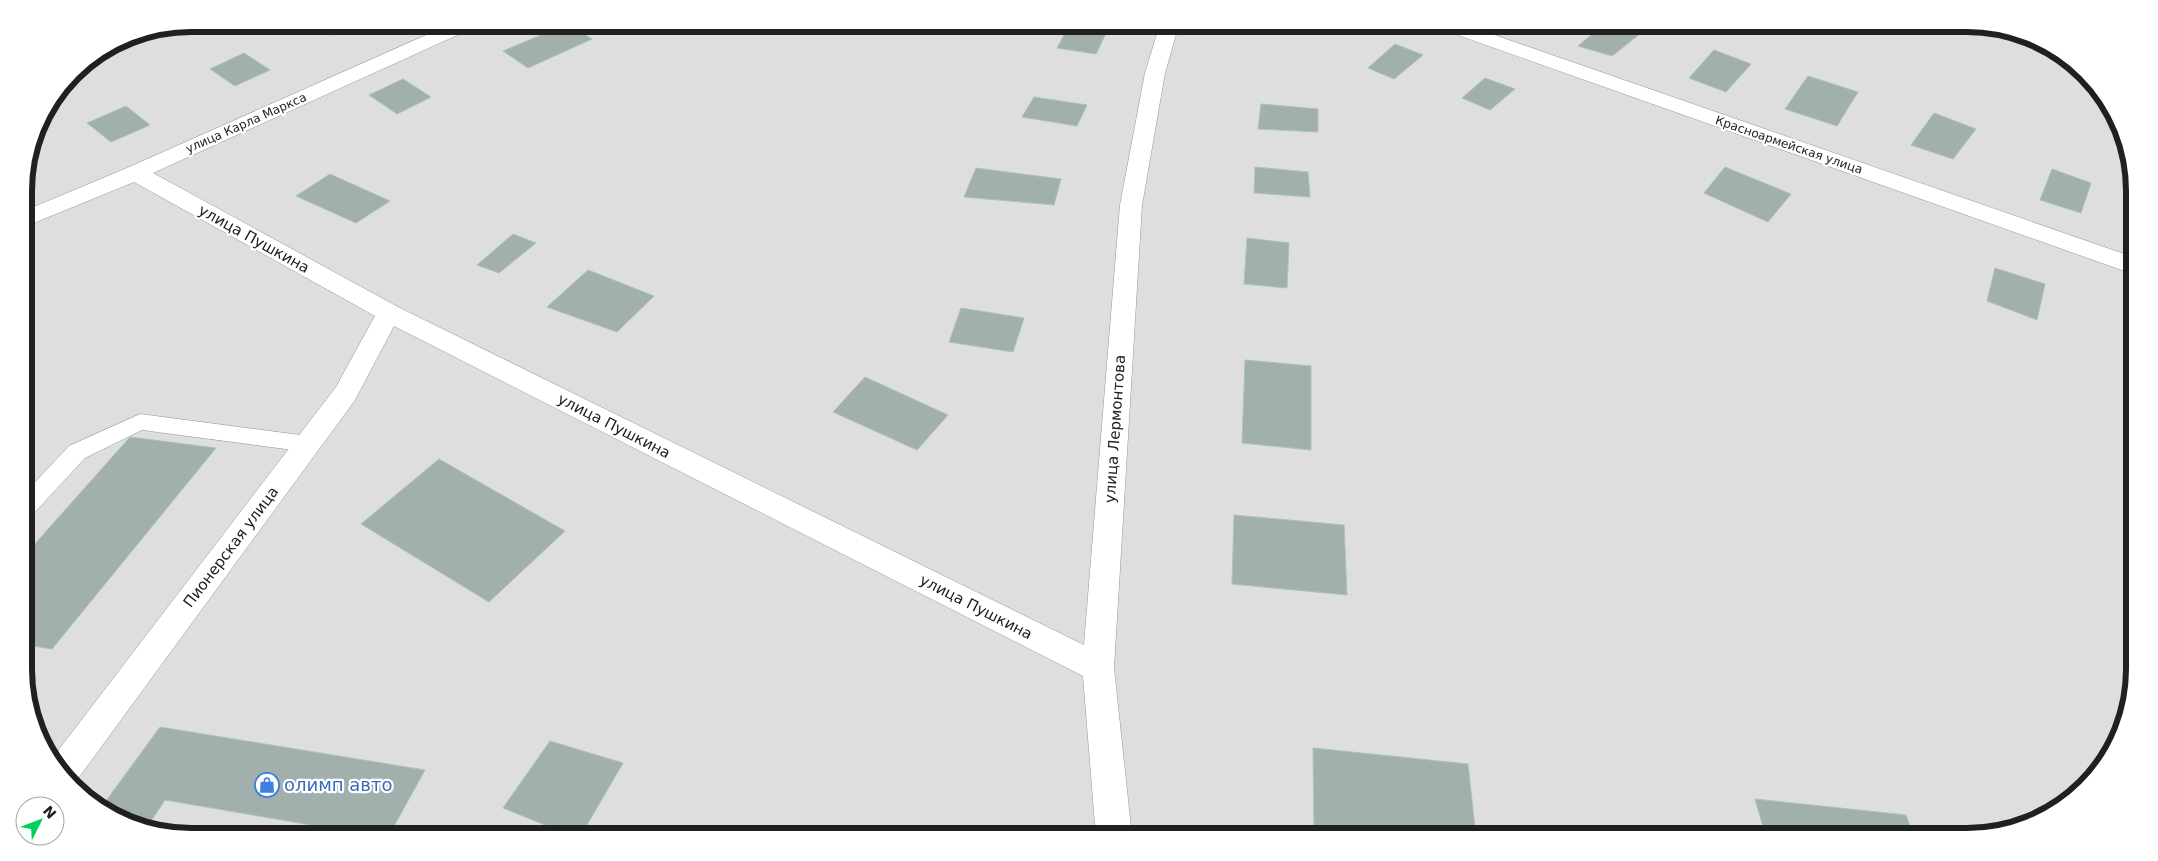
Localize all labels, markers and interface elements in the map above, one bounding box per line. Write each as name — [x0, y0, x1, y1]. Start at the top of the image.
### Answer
street label: улица Карла Маркса — [183, 90, 309, 156]
street label: Красноармейская улица — [1714, 113, 1864, 177]
street label: улица Пушкина — [195, 201, 313, 277]
street label: улица Лермонтова — [1101, 354, 1129, 504]
street label: улица Пушкина — [555, 390, 673, 462]
street label: Пионерская улица — [180, 483, 282, 611]
street label: улица Пушкина — [917, 571, 1035, 643]
shop icon: олимп авто — [254, 772, 280, 798]
place label: олимп авто — [284, 774, 392, 795]
north arrow — [15, 796, 65, 846]
text: N — [40, 803, 60, 822]

